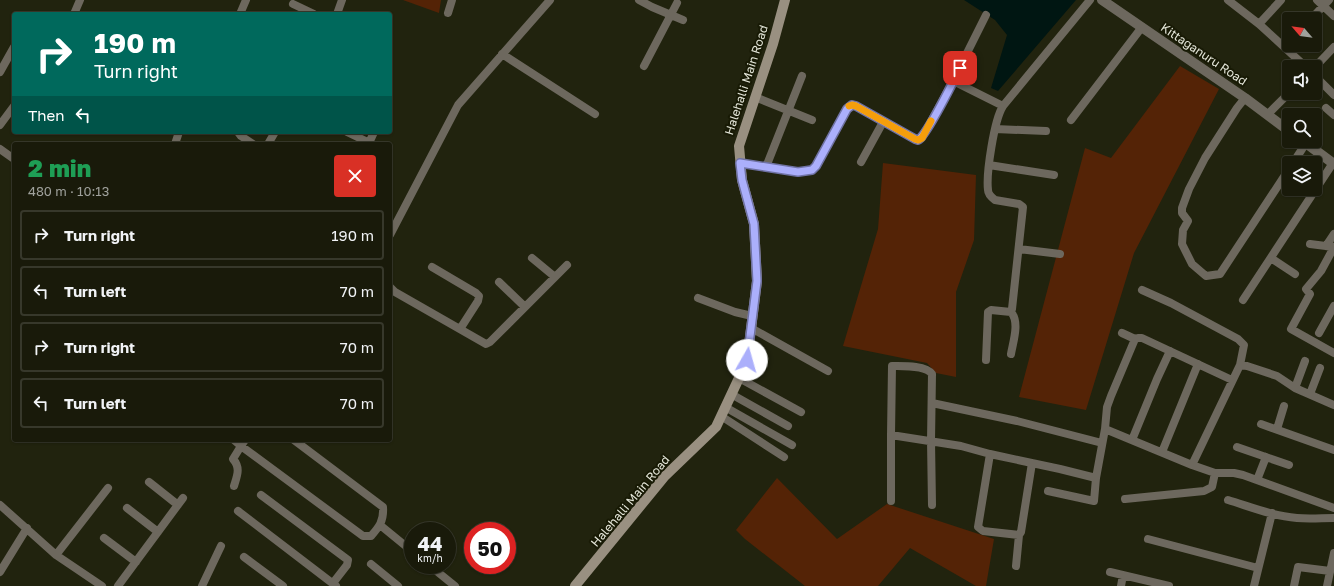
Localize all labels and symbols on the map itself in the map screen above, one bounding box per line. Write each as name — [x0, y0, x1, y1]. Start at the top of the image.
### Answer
north arrow — [1282, 12, 1322, 52]
street label: Kittaganuru Road — [1158, 20, 1250, 88]
street label: Halehalli Main Road — [721, 23, 771, 137]
pin — [943, 51, 977, 85]
position arrow — [726, 339, 768, 381]
street label: Halehalli Main Road — [587, 452, 673, 550]
speed limit sign: 50 — [464, 522, 516, 574]

